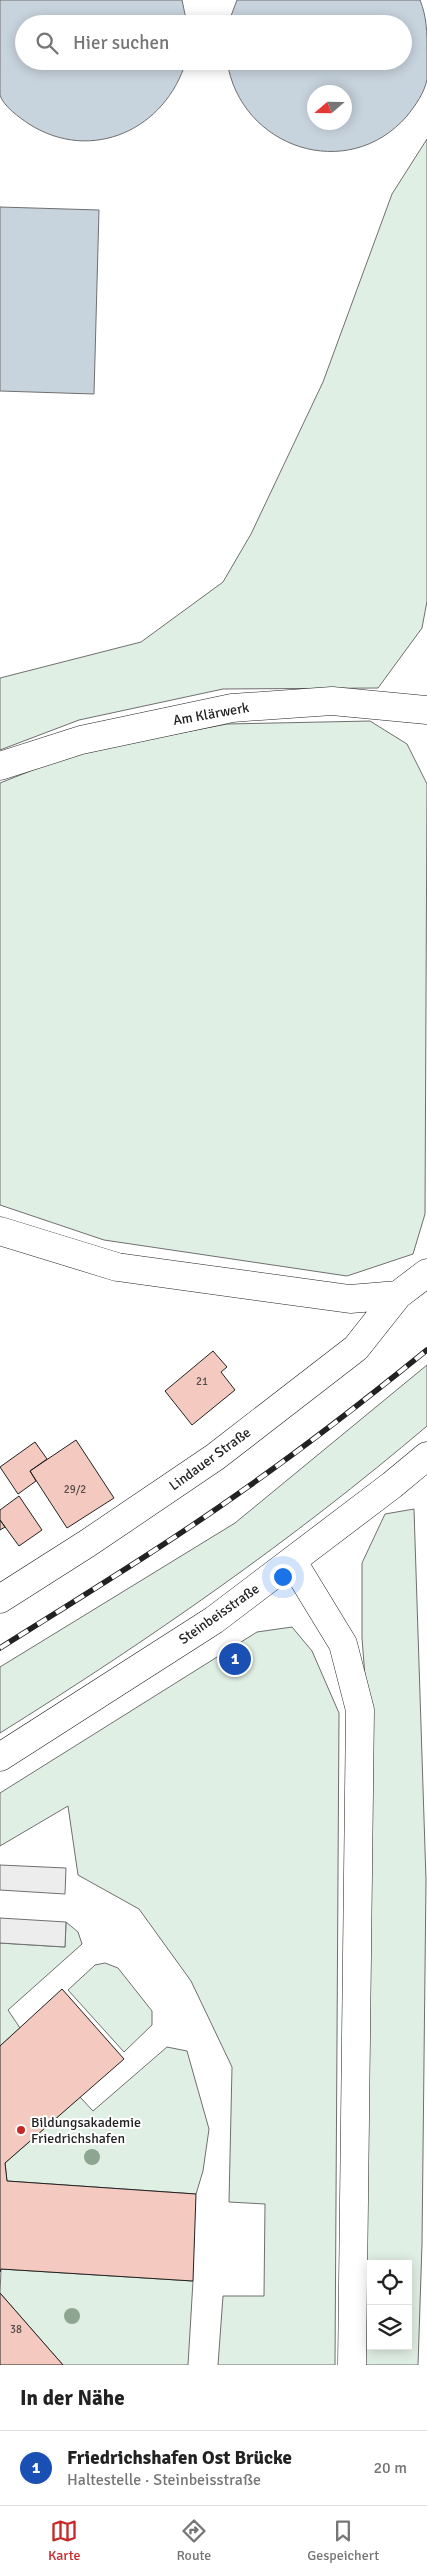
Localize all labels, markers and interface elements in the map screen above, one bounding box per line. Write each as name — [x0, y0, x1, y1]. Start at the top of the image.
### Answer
search box — [15, 15, 412, 70]
icon: search — [33, 29, 61, 57]
text: Hier suchen — [73, 31, 169, 55]
north arrow — [307, 85, 352, 130]
street label: Am Klärwerk — [172, 699, 250, 729]
house number: 21 — [196, 1375, 208, 1388]
street label: Lindauer Straße — [166, 1424, 254, 1494]
house number: 29/2 — [64, 1483, 86, 1496]
your location — [270, 1564, 296, 1590]
street label: Steinbeisstraße — [176, 1580, 262, 1648]
pin: 1 — [219, 1640, 251, 1678]
place label: Bildungsakademie Friedrichshafen — [31, 2114, 141, 2147]
marker: Bildungsakademie Friedrichshafen — [15, 2124, 27, 2136]
map controls — [367, 2260, 412, 2350]
button: locate — [367, 2260, 412, 2305]
button: layers — [367, 2305, 412, 2350]
house number: 38 — [10, 2323, 22, 2336]
text: In der Nähe — [20, 2385, 125, 2411]
text: Friedrichshafen Ost Brücke — [67, 2446, 292, 2470]
text: 1 — [32, 2458, 40, 2478]
text: 20 m — [373, 2458, 407, 2478]
text: Haltestelle · Steinbeisstraße — [67, 2470, 261, 2490]
tab: Karte — [48, 2517, 81, 2564]
tab: Route — [176, 2517, 211, 2564]
tab: Gespeichert — [307, 2517, 379, 2564]

